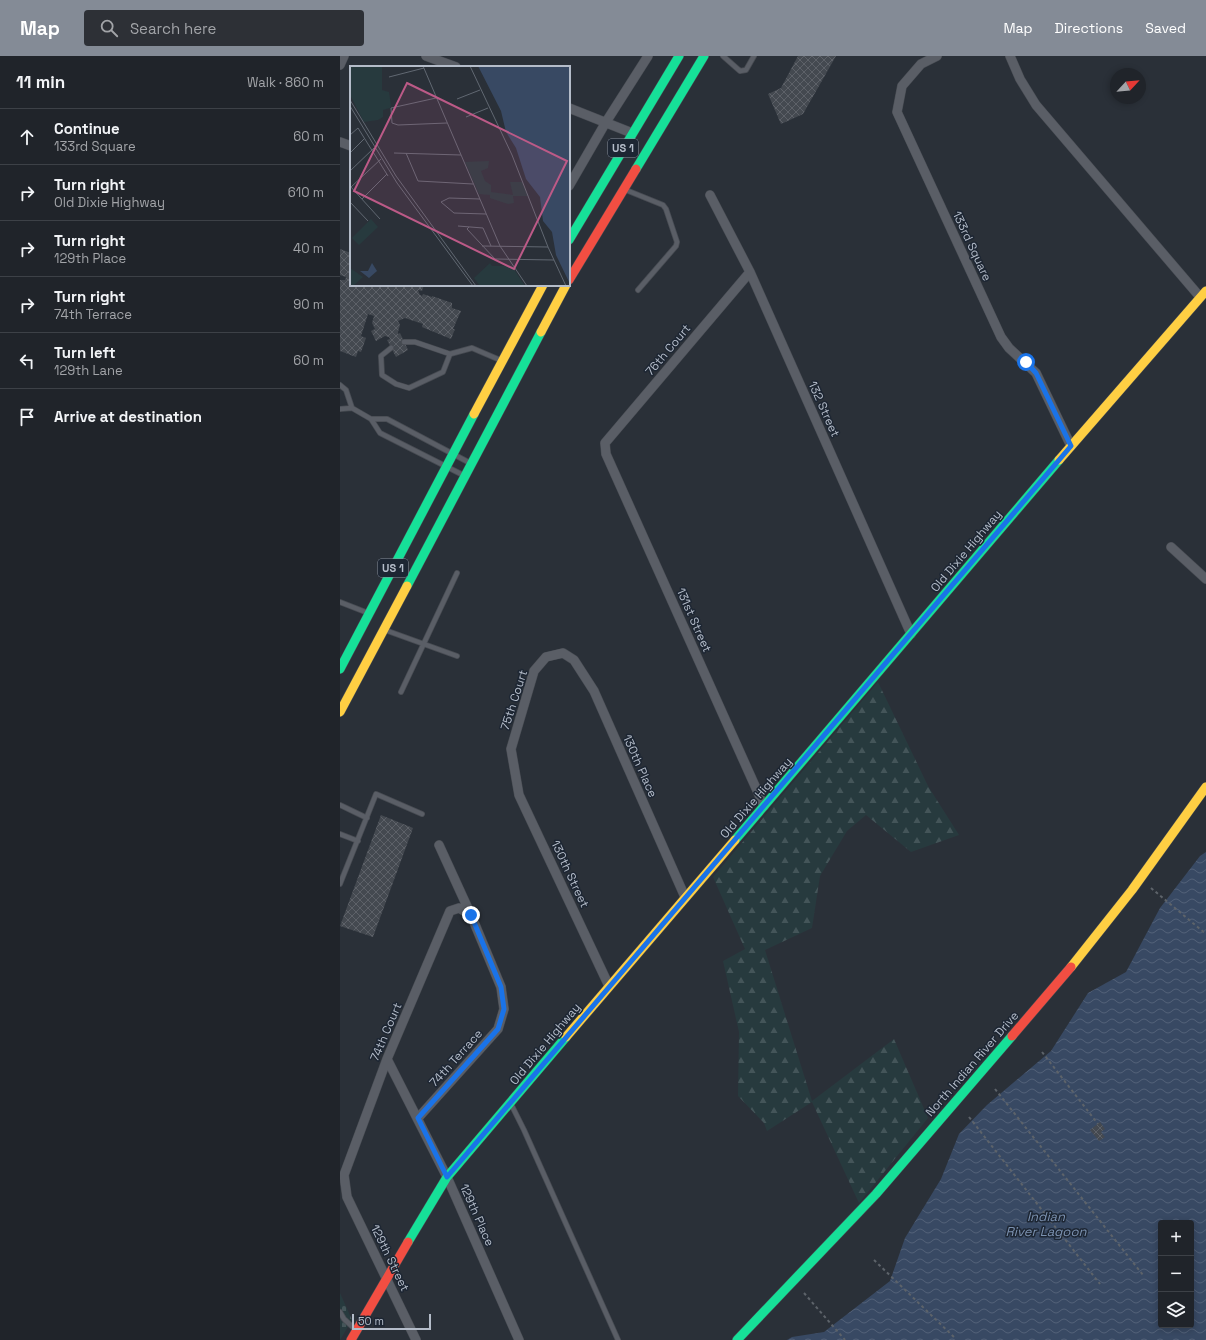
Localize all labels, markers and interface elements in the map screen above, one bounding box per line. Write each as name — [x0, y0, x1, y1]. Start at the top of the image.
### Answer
search box — [84, 10, 364, 46]
text: Map — [20, 16, 60, 41]
icon: search — [98, 17, 120, 39]
text: Search here — [130, 19, 216, 38]
text: Map — [1003, 19, 1033, 37]
text: Directions — [1055, 19, 1123, 37]
text: Saved — [1145, 19, 1186, 37]
inset map — [350, 66, 570, 286]
north arrow — [1110, 68, 1146, 104]
text: 11 min — [16, 71, 65, 93]
text: Walk · 860 m — [247, 74, 324, 91]
text: Continue — [54, 119, 120, 138]
icon: ahead — [16, 126, 38, 148]
text: 60 m — [293, 128, 324, 145]
text: 133rd Square — [54, 138, 136, 155]
road number: US 1 — [608, 139, 638, 157]
text: Turn right — [54, 175, 125, 194]
icon: right — [16, 182, 38, 204]
text: 610 m — [288, 184, 324, 201]
text: Old Dixie Highway — [54, 194, 165, 211]
street label: 133rd Square — [949, 208, 995, 284]
text: Turn right — [54, 231, 125, 250]
icon: right — [16, 238, 38, 260]
text: 40 m — [293, 240, 324, 257]
text: 129th Place — [54, 250, 126, 267]
text: Turn right — [54, 287, 125, 306]
icon: right — [16, 294, 38, 316]
text: 90 m — [293, 296, 324, 313]
text: 74th Terrace — [54, 306, 132, 323]
street label: 76th Court — [642, 321, 694, 379]
text: Turn left — [54, 343, 116, 362]
icon: left — [16, 350, 38, 372]
text: 60 m — [293, 352, 324, 369]
route start — [1017, 353, 1035, 371]
text: 129th Lane — [54, 362, 123, 379]
street label: 132 Street — [805, 379, 843, 439]
icon: arrive — [16, 406, 38, 428]
text: Arrive at destination — [54, 407, 202, 426]
street label: Old Dixie Highway — [927, 507, 1005, 595]
road number: US 1 — [378, 559, 408, 577]
street label: 131st Street — [673, 585, 715, 655]
street label: 75th Court — [497, 668, 531, 732]
street label: 130th Place — [619, 732, 661, 800]
street label: Old Dixie Highway — [716, 754, 796, 842]
street label: 130th Street — [547, 838, 593, 910]
route end — [462, 906, 480, 924]
street label: 74th Court — [367, 1000, 405, 1064]
street label: Old Dixie Highway — [506, 1000, 584, 1088]
street label: North Indian River Drive — [922, 1008, 1022, 1120]
street label: 74th Terrace — [426, 1026, 486, 1090]
street label: 129th Place — [456, 1181, 498, 1249]
water label: Indian River Lagoon — [1006, 1208, 1087, 1240]
map controls — [1158, 1220, 1194, 1328]
button: + — [1158, 1220, 1194, 1256]
street label: 129th Street — [367, 1222, 413, 1294]
button: − — [1158, 1256, 1194, 1292]
button: layers — [1158, 1292, 1194, 1328]
scale bar — [352, 1312, 431, 1331]
text: 50 m — [358, 1314, 384, 1328]

